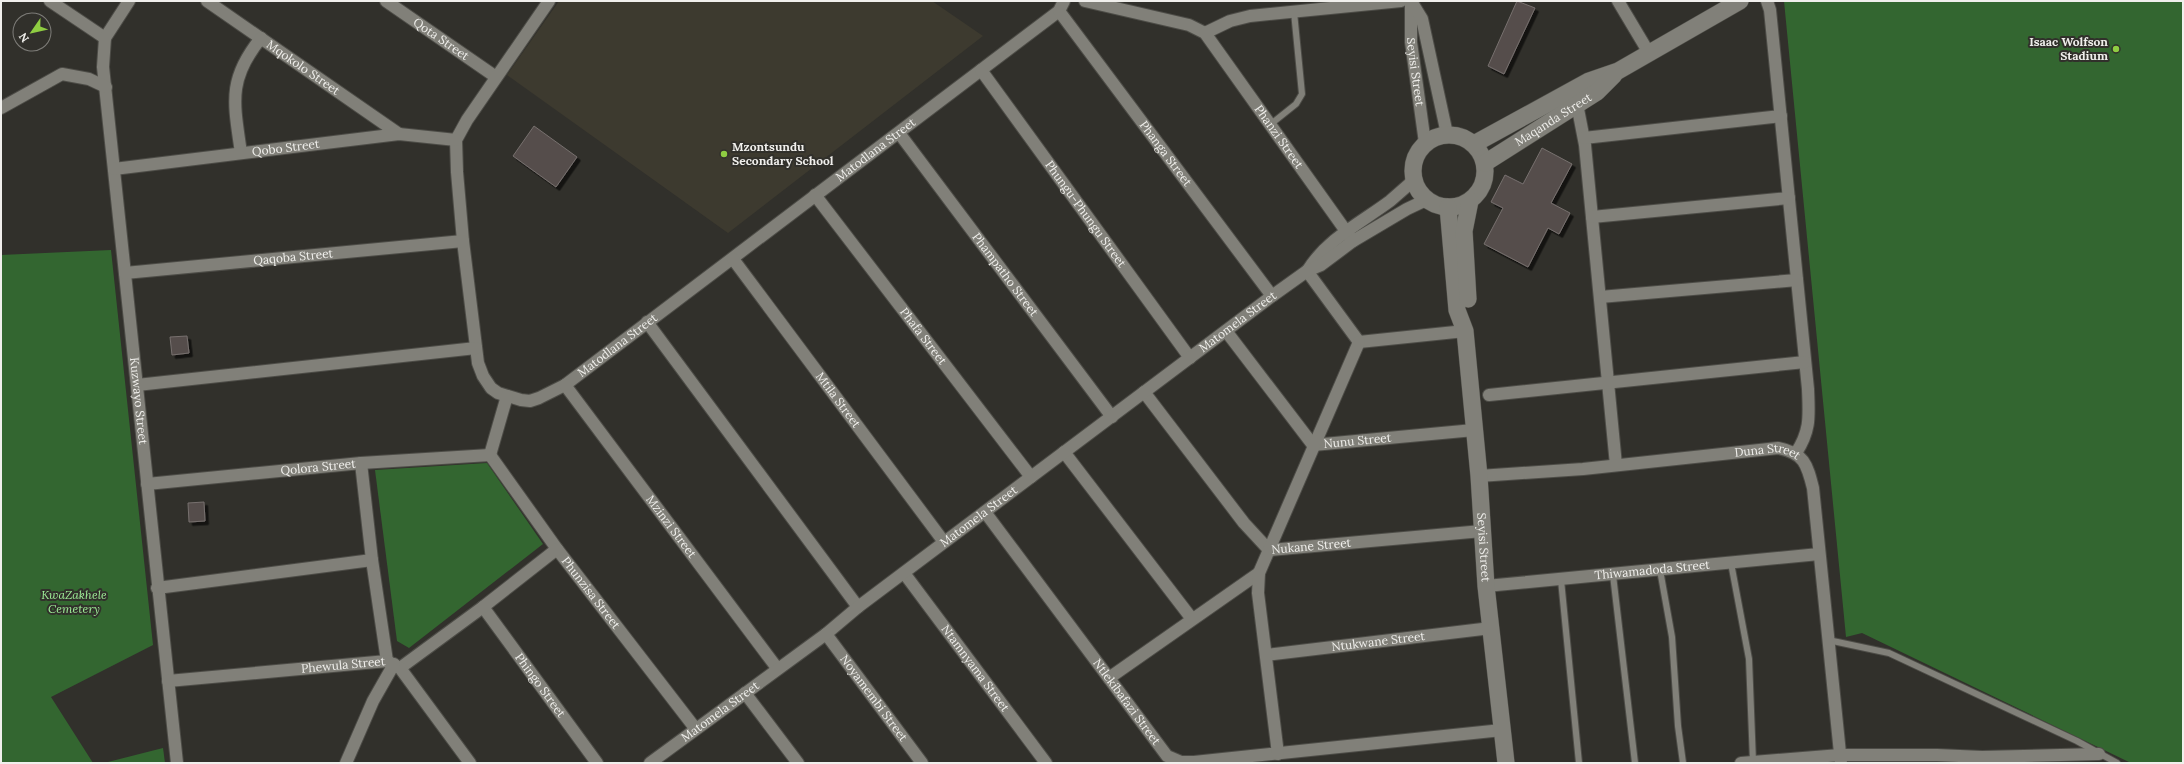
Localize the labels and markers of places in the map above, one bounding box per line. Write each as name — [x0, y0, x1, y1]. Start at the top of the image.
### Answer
place label: Isaac Wolfson Stadium — [2029, 34, 2108, 63]
marker: Isaac Wolfson Stadium — [2111, 44, 2121, 54]
place label: Mzontsundu Secondary School — [732, 139, 834, 168]
marker: Mzontsundu Secondary School — [719, 149, 729, 159]

